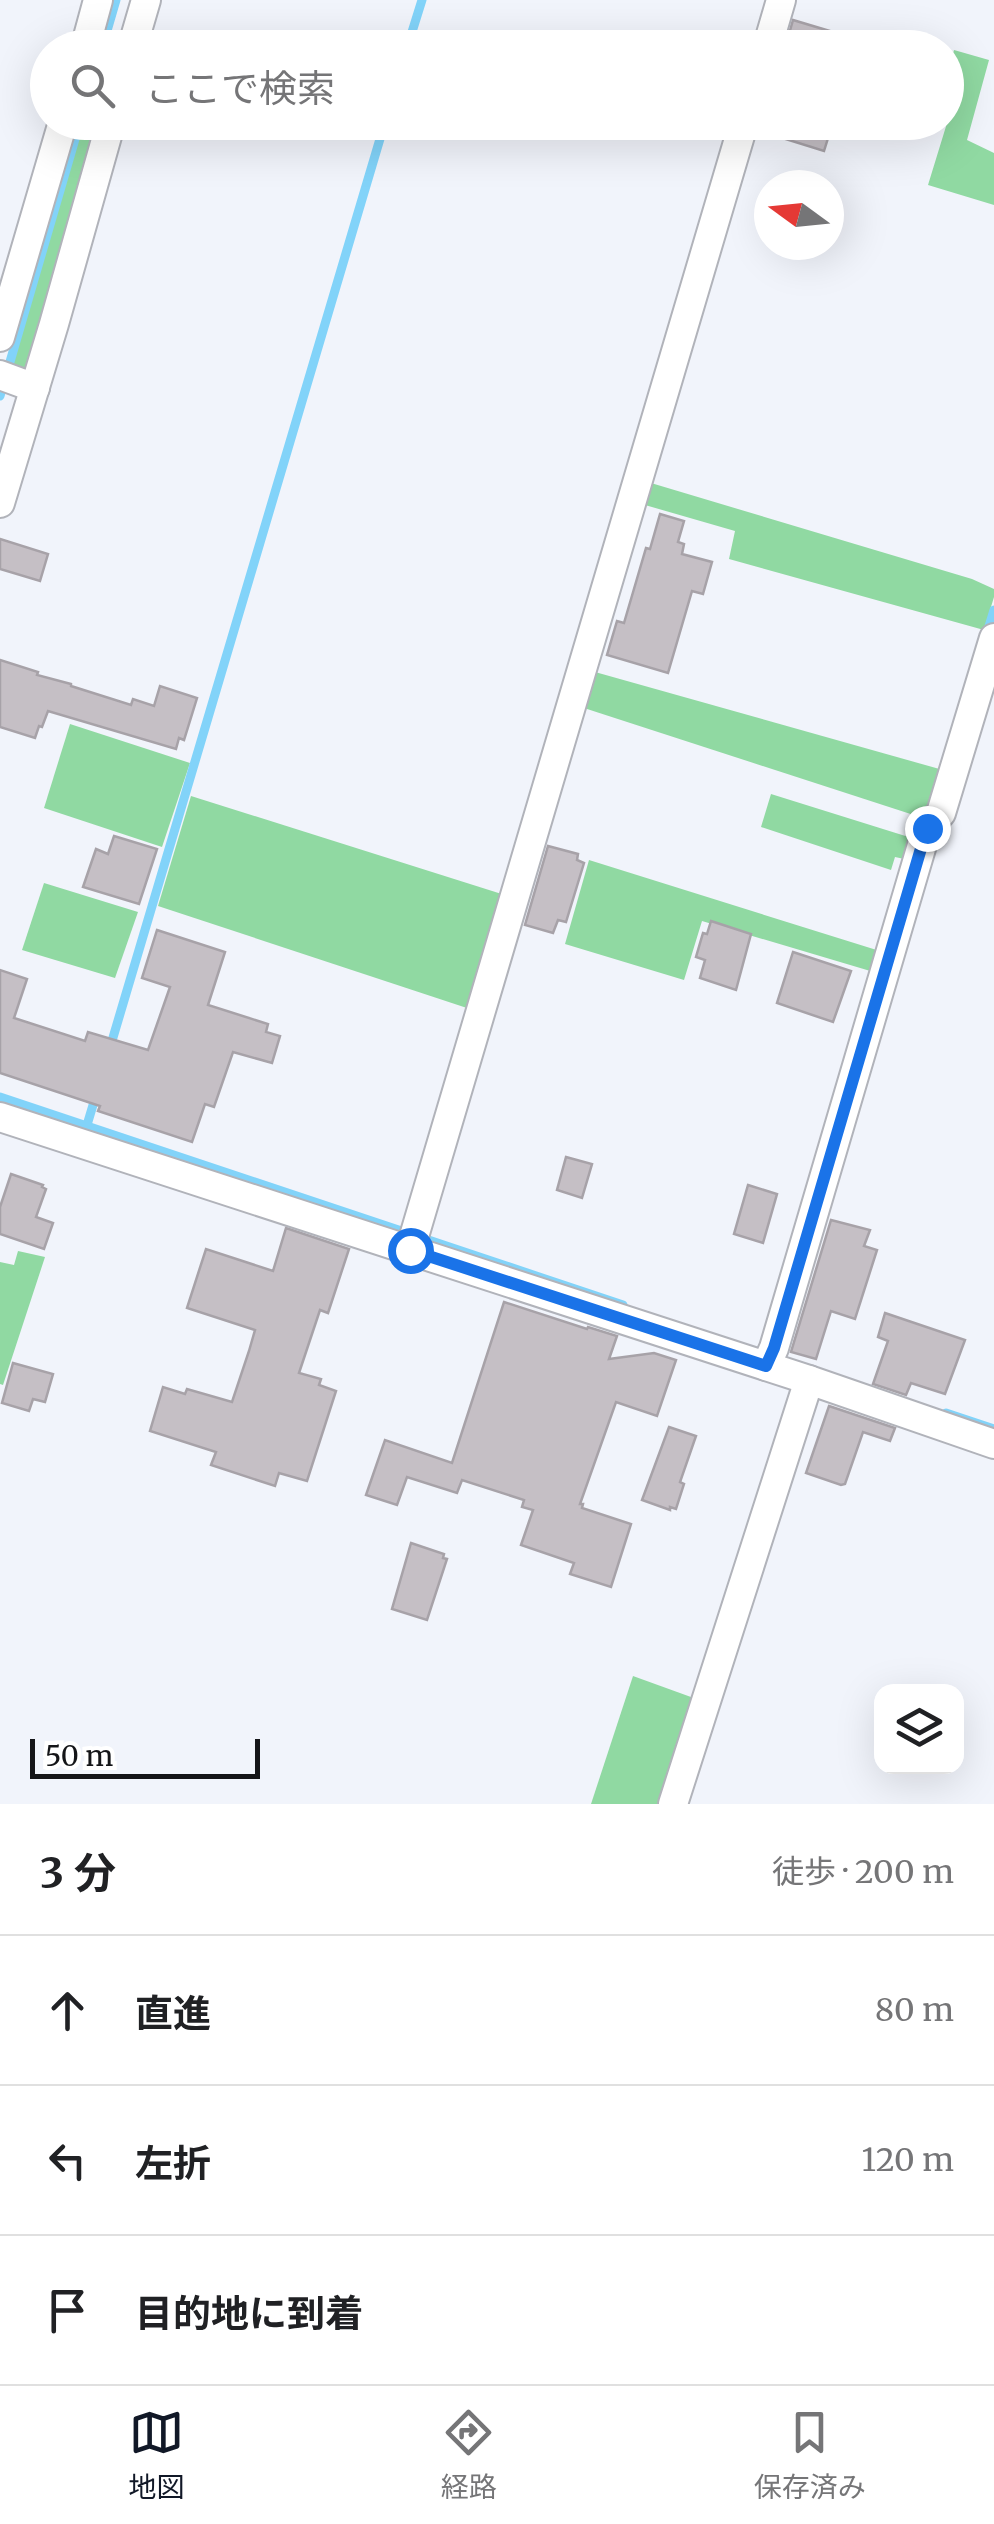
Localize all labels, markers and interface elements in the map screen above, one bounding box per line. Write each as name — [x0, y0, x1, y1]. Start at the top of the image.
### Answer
search box — [30, 30, 964, 140]
icon: search — [65, 58, 120, 113]
text: ここで検索 — [145, 65, 335, 112]
north arrow — [754, 170, 844, 260]
route end — [905, 806, 951, 852]
route start — [388, 1228, 434, 1274]
map controls — [874, 1684, 964, 1774]
button: layers — [874, 1684, 964, 1774]
scale bar — [30, 1734, 260, 1778]
text: 50 m — [45, 1738, 113, 1774]
text: 3 分 — [40, 1847, 116, 1899]
text: 徒歩 · 200 m — [772, 1852, 954, 1892]
icon: ahead — [40, 1983, 95, 2038]
text: 直進 — [135, 1990, 211, 2037]
text: 80 m — [875, 1990, 954, 2030]
icon: left — [40, 2133, 95, 2188]
text: 左折 — [135, 2140, 211, 2187]
text: 120 m — [862, 2140, 954, 2180]
icon: arrive — [40, 2283, 95, 2338]
text: 目的地に到着 — [135, 2290, 363, 2337]
tab: 地図 — [128, 2405, 184, 2505]
tab: 経路 — [441, 2405, 497, 2505]
tab: 保存済み — [754, 2405, 866, 2505]

